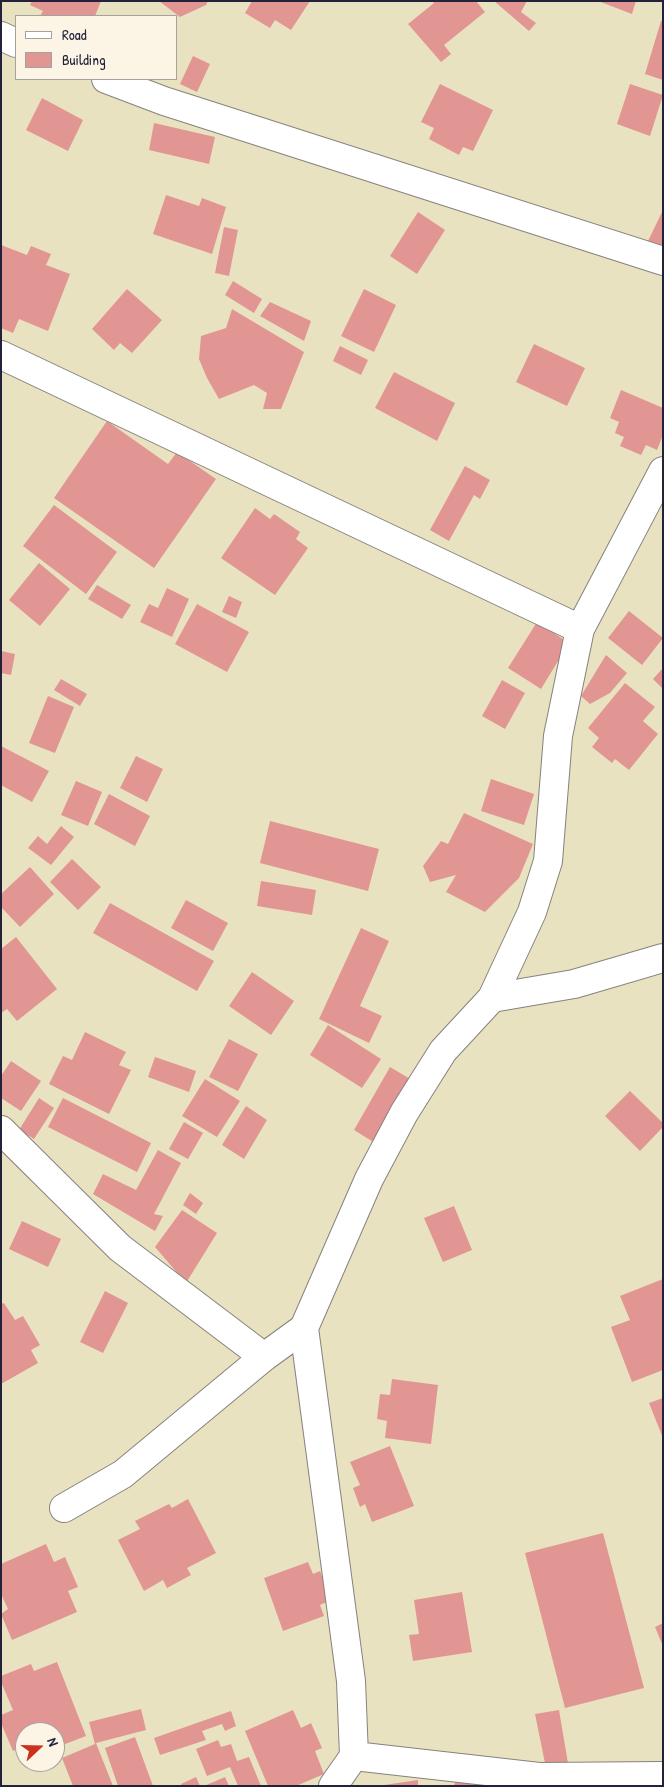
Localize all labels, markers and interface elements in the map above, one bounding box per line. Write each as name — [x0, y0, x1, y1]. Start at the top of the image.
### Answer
legend — [15, 15, 178, 80]
text: Road — [62, 24, 87, 45]
text: Building — [62, 49, 106, 70]
north arrow — [15, 1722, 65, 1772]
text: N — [43, 1735, 64, 1749]

